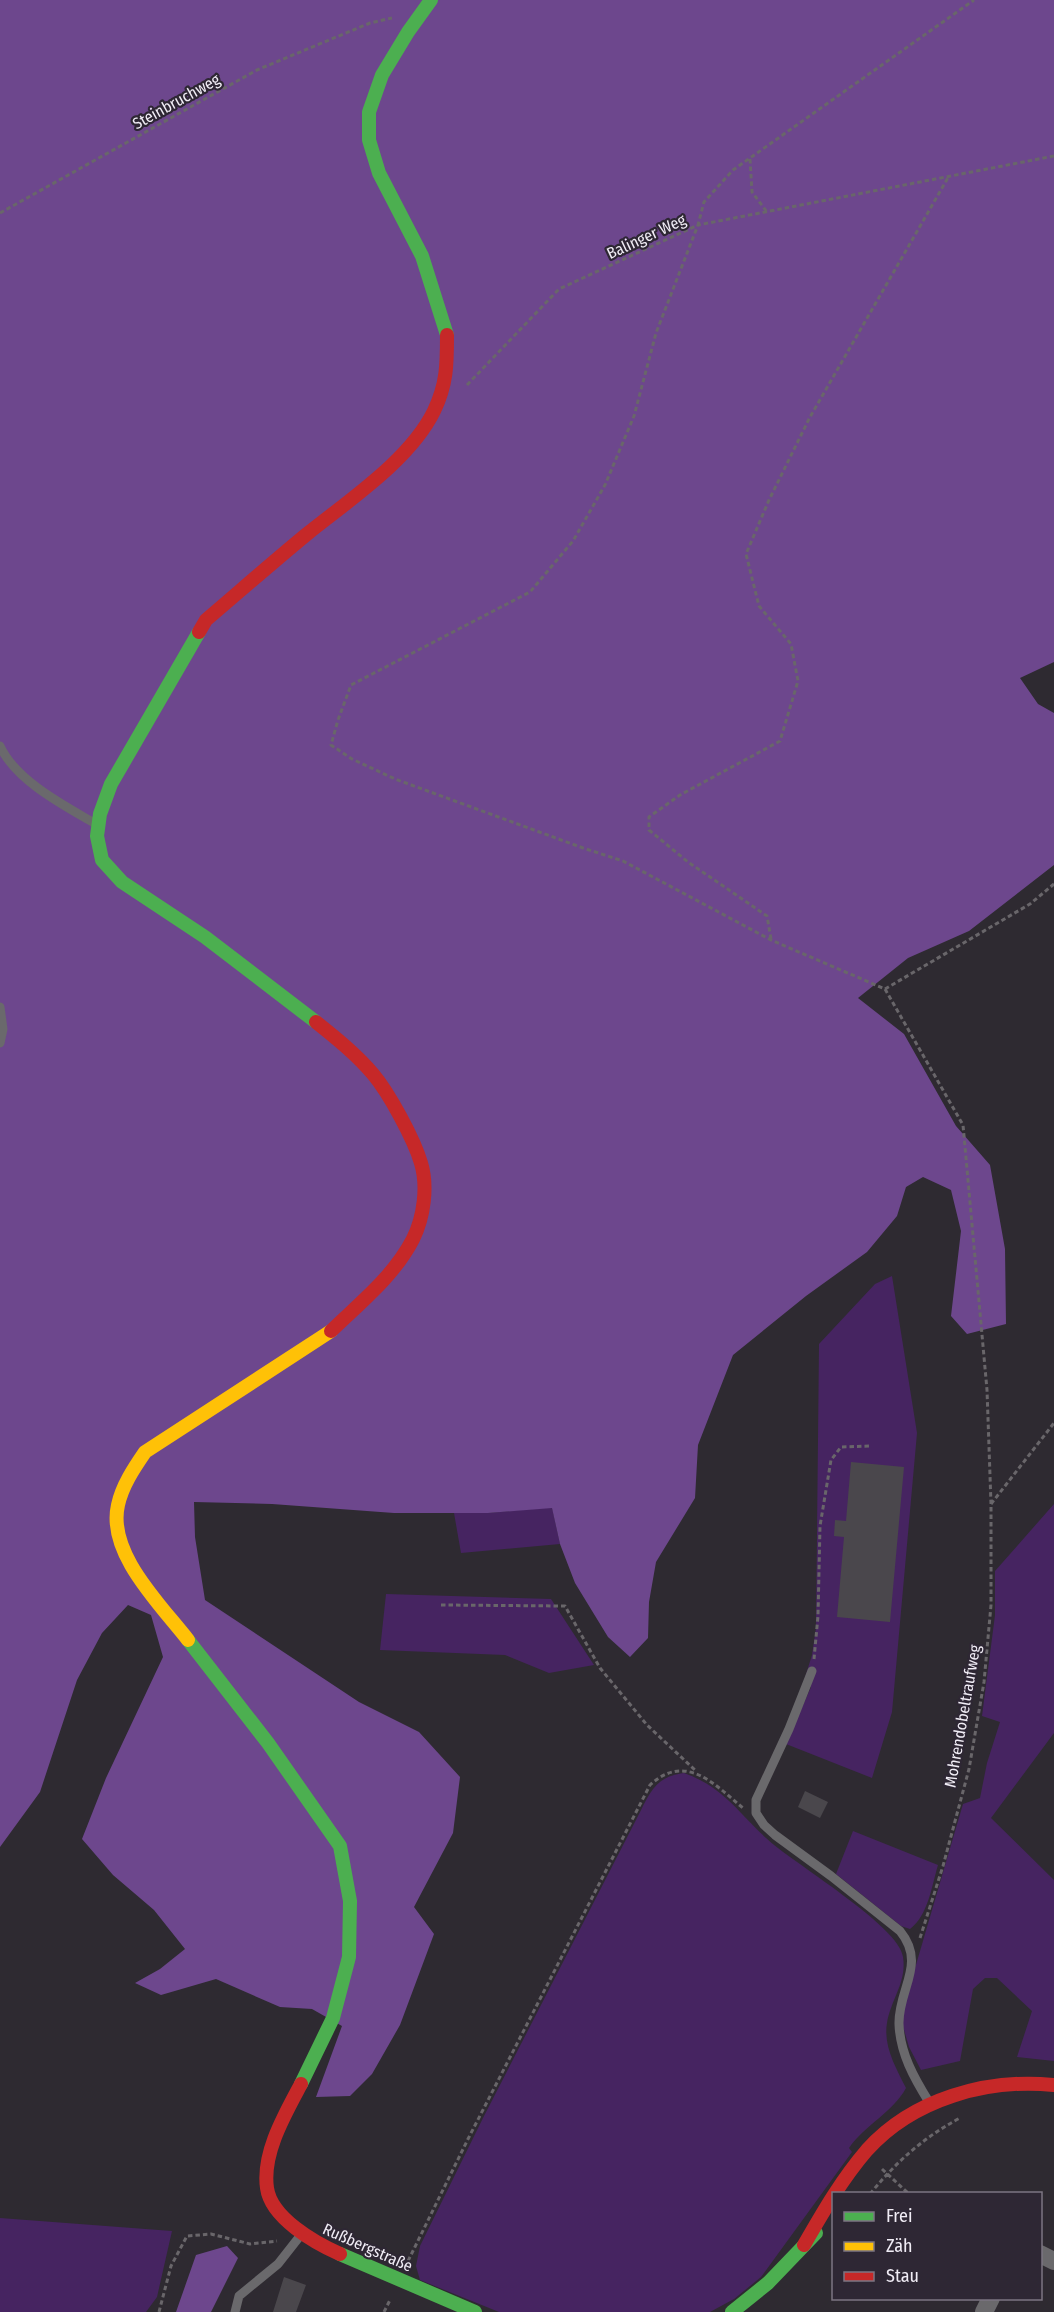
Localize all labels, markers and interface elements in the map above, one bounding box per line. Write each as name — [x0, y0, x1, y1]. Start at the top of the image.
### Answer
street label: Steinbruchweg — [129, 69, 224, 133]
street label: Balinger Weg — [604, 210, 689, 263]
street label: Mohrendobeltraufweg — [941, 1643, 984, 1789]
legend — [832, 2192, 1042, 2300]
text: Frei — [886, 2205, 912, 2227]
street label: Rußbergstraße — [320, 2219, 416, 2276]
text: Zäh — [886, 2235, 913, 2257]
text: Stau — [886, 2265, 919, 2287]

